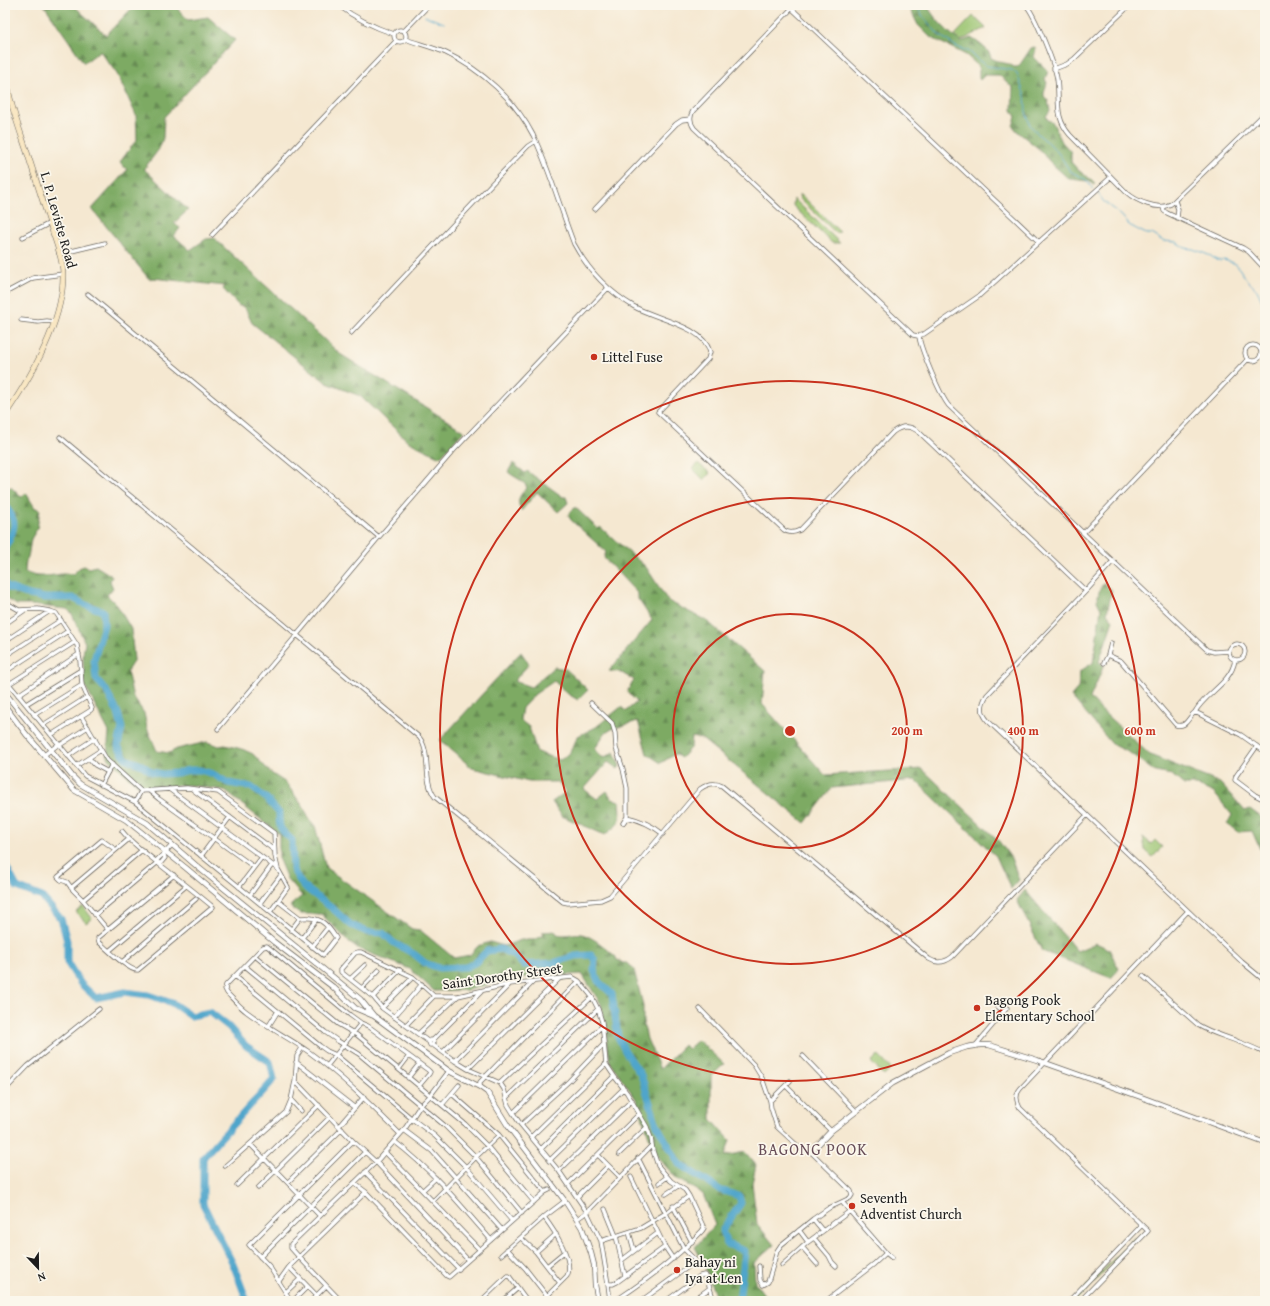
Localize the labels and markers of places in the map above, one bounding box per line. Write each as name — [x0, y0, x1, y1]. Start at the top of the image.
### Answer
place label: Littel Fuse — [602, 347, 663, 367]
marker: Littel Fuse — [589, 352, 599, 362]
centre of rings — [783, 724, 797, 738]
place label: Bagong Pook Elementary School — [985, 990, 1095, 1026]
marker: Bagong Pook Elementary School — [972, 1003, 982, 1013]
place label: Seventh Adventist Church — [860, 1188, 962, 1224]
marker: Seventh Adventist Church — [847, 1201, 857, 1211]
place label: Bahay ni Iya at Len — [685, 1252, 742, 1288]
marker: Bahay ni Iya at Len — [672, 1265, 682, 1275]

